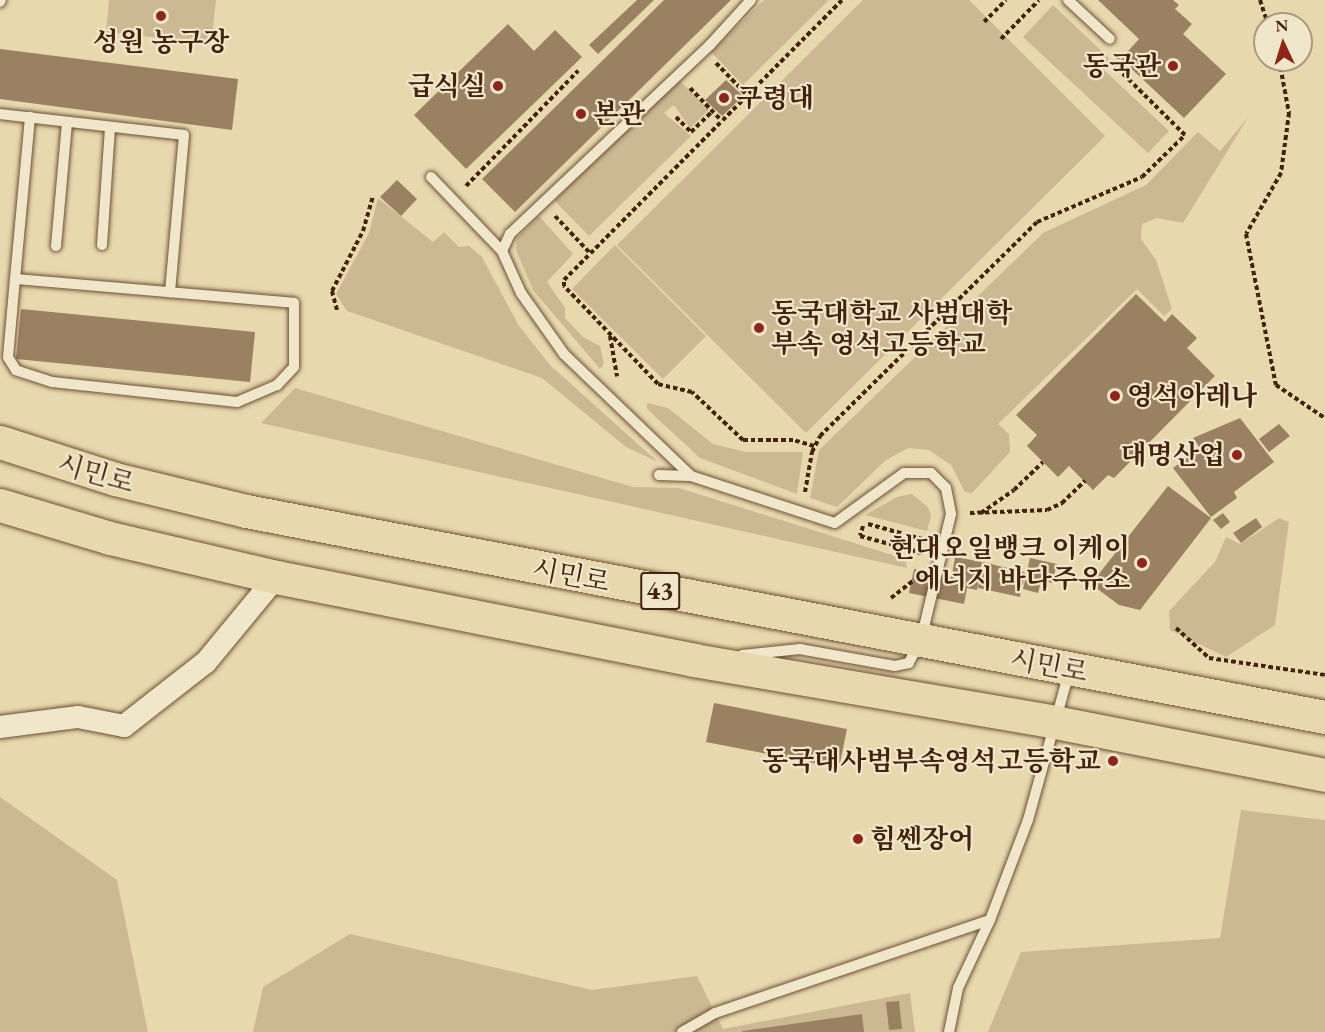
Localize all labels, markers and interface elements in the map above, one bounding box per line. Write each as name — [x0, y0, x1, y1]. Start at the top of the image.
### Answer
marker: 성원 농구장 — [154, 9, 168, 23]
north arrow — [1253, 12, 1313, 72]
text: N — [1275, 15, 1289, 36]
place label: 성원 농구장 — [93, 26, 229, 58]
place label: 동국관 — [1083, 50, 1161, 82]
marker: 동국관 — [1166, 59, 1180, 73]
place label: 급식실 — [408, 70, 486, 102]
marker: 급식실 — [491, 79, 505, 93]
place label: 구령대 — [736, 82, 814, 114]
marker: 구령대 — [717, 91, 731, 105]
place label: 본관 — [593, 98, 645, 130]
marker: 본관 — [574, 107, 588, 121]
place label: 동국대학교 사범대학 부속 영석고등학교 — [771, 296, 1012, 359]
marker: 동국대학교 사범대학 부속 영석고등학교 — [752, 321, 766, 335]
place label: 영석아레나 — [1127, 380, 1257, 412]
marker: 영석아레나 — [1108, 389, 1122, 403]
place label: 대명산업 — [1121, 439, 1225, 471]
street label: 시민로 — [54, 447, 138, 499]
marker: 대명산업 — [1230, 448, 1244, 462]
place label: 현대오일뱅크 이케이 에너지 바다주유소 — [889, 531, 1130, 594]
street label: 시민로 — [530, 552, 612, 598]
marker: 현대오일뱅크 이케이 에너지 바다주유소 — [1135, 556, 1149, 570]
road number: 43 — [639, 568, 681, 614]
street label: 시민로 — [1008, 642, 1090, 688]
place label: 동국대사범부속영석고등학교 — [762, 745, 1101, 777]
marker: 동국대사범부속영석고등학교 — [1106, 754, 1120, 768]
place label: 힘쎈장어 — [870, 823, 974, 855]
marker: 힘쎈장어 — [851, 832, 865, 846]

